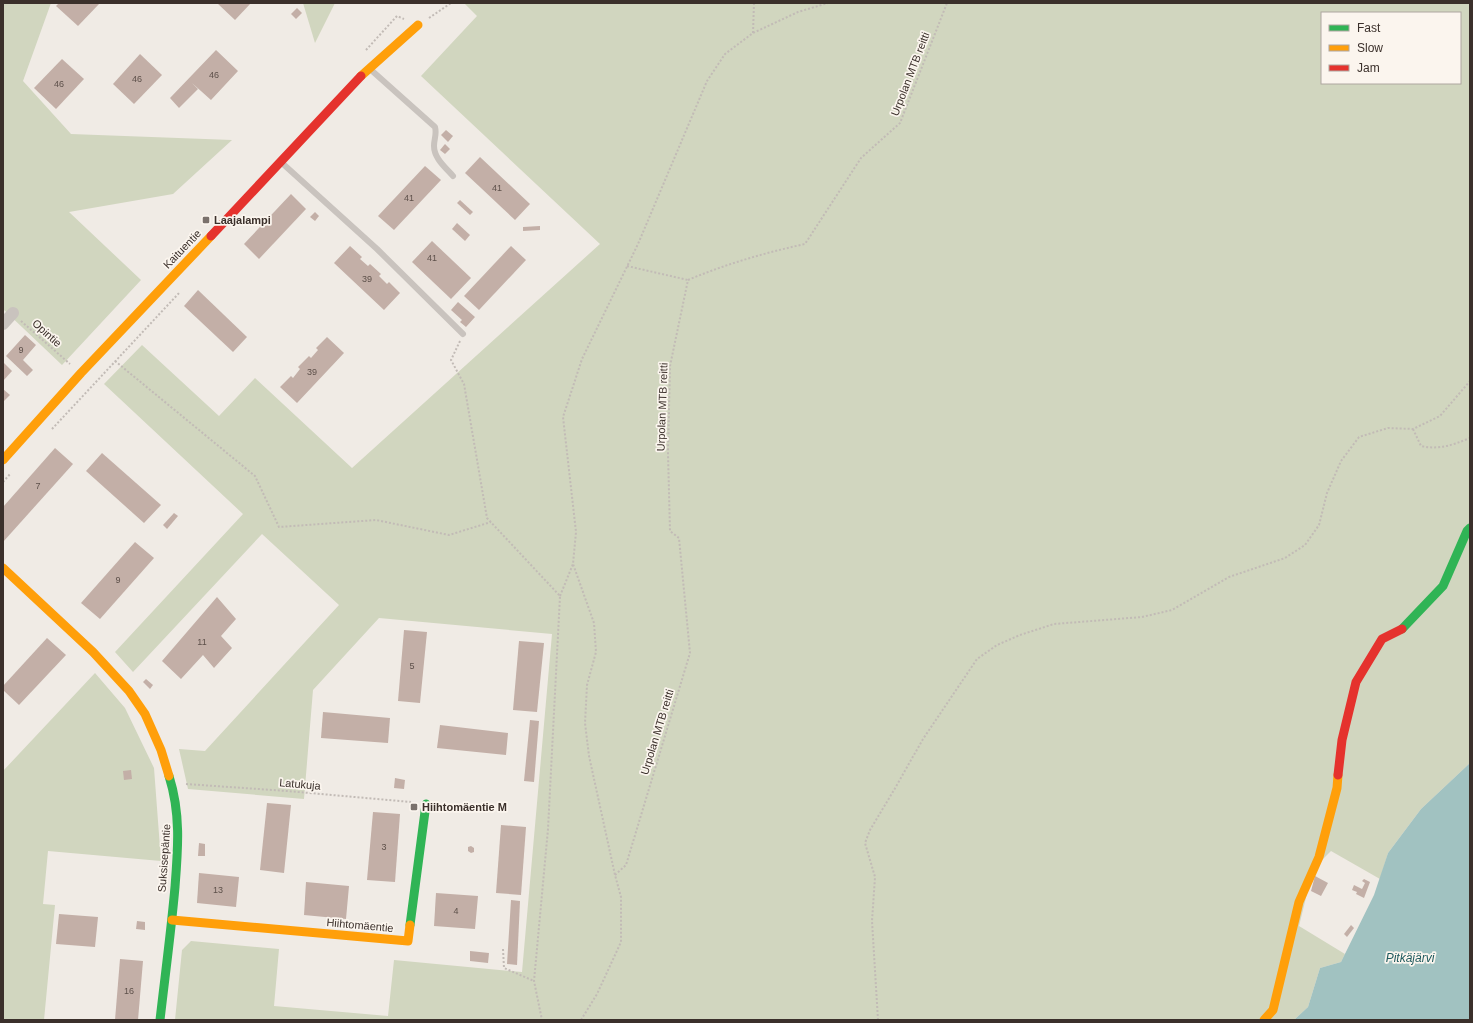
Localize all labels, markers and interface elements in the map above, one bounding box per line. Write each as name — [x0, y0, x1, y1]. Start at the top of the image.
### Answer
legend — [1321, 12, 1461, 84]
text: Fast — [1357, 21, 1381, 35]
street label: Urpolan MTB reitti — [889, 30, 931, 118]
text: Slow — [1357, 41, 1383, 55]
text: Jam — [1357, 61, 1380, 75]
house number: 46 — [209, 70, 219, 80]
house number: 46 — [132, 74, 142, 84]
house number: 46 — [54, 79, 64, 89]
house number: 41 — [492, 183, 502, 193]
house number: 41 — [404, 193, 414, 203]
place label: Laajalampi — [214, 214, 271, 226]
marker: Laajalampi — [201, 215, 211, 225]
street label: Kaituentie — [161, 227, 203, 271]
house number: 41 — [427, 253, 437, 263]
house number: 39 — [362, 274, 372, 284]
street label: Opintie — [30, 317, 64, 349]
house number: 9 — [18, 345, 24, 355]
street label: Urpolan MTB reitti — [654, 362, 670, 452]
house number: 39 — [307, 367, 317, 377]
house number: 7 — [35, 481, 41, 491]
house number: 9 — [115, 575, 121, 585]
house number: 11 — [197, 637, 207, 647]
house number: 5 — [409, 661, 415, 671]
street label: Urpolan MTB reitti — [638, 688, 676, 776]
street label: Latukuja — [279, 776, 322, 792]
place label: Hiihtomäentie M — [422, 801, 507, 813]
marker: Hiihtomäentie M — [409, 802, 419, 812]
street label: Suksisepäntie — [156, 823, 172, 893]
house number: 3 — [381, 842, 387, 852]
house number: 13 — [213, 885, 223, 895]
house number: 4 — [453, 906, 459, 916]
street label: Hiihtomäentie — [326, 916, 394, 934]
water label: Pitkäjärvi — [1386, 951, 1435, 965]
house number: 16 — [124, 986, 134, 996]

